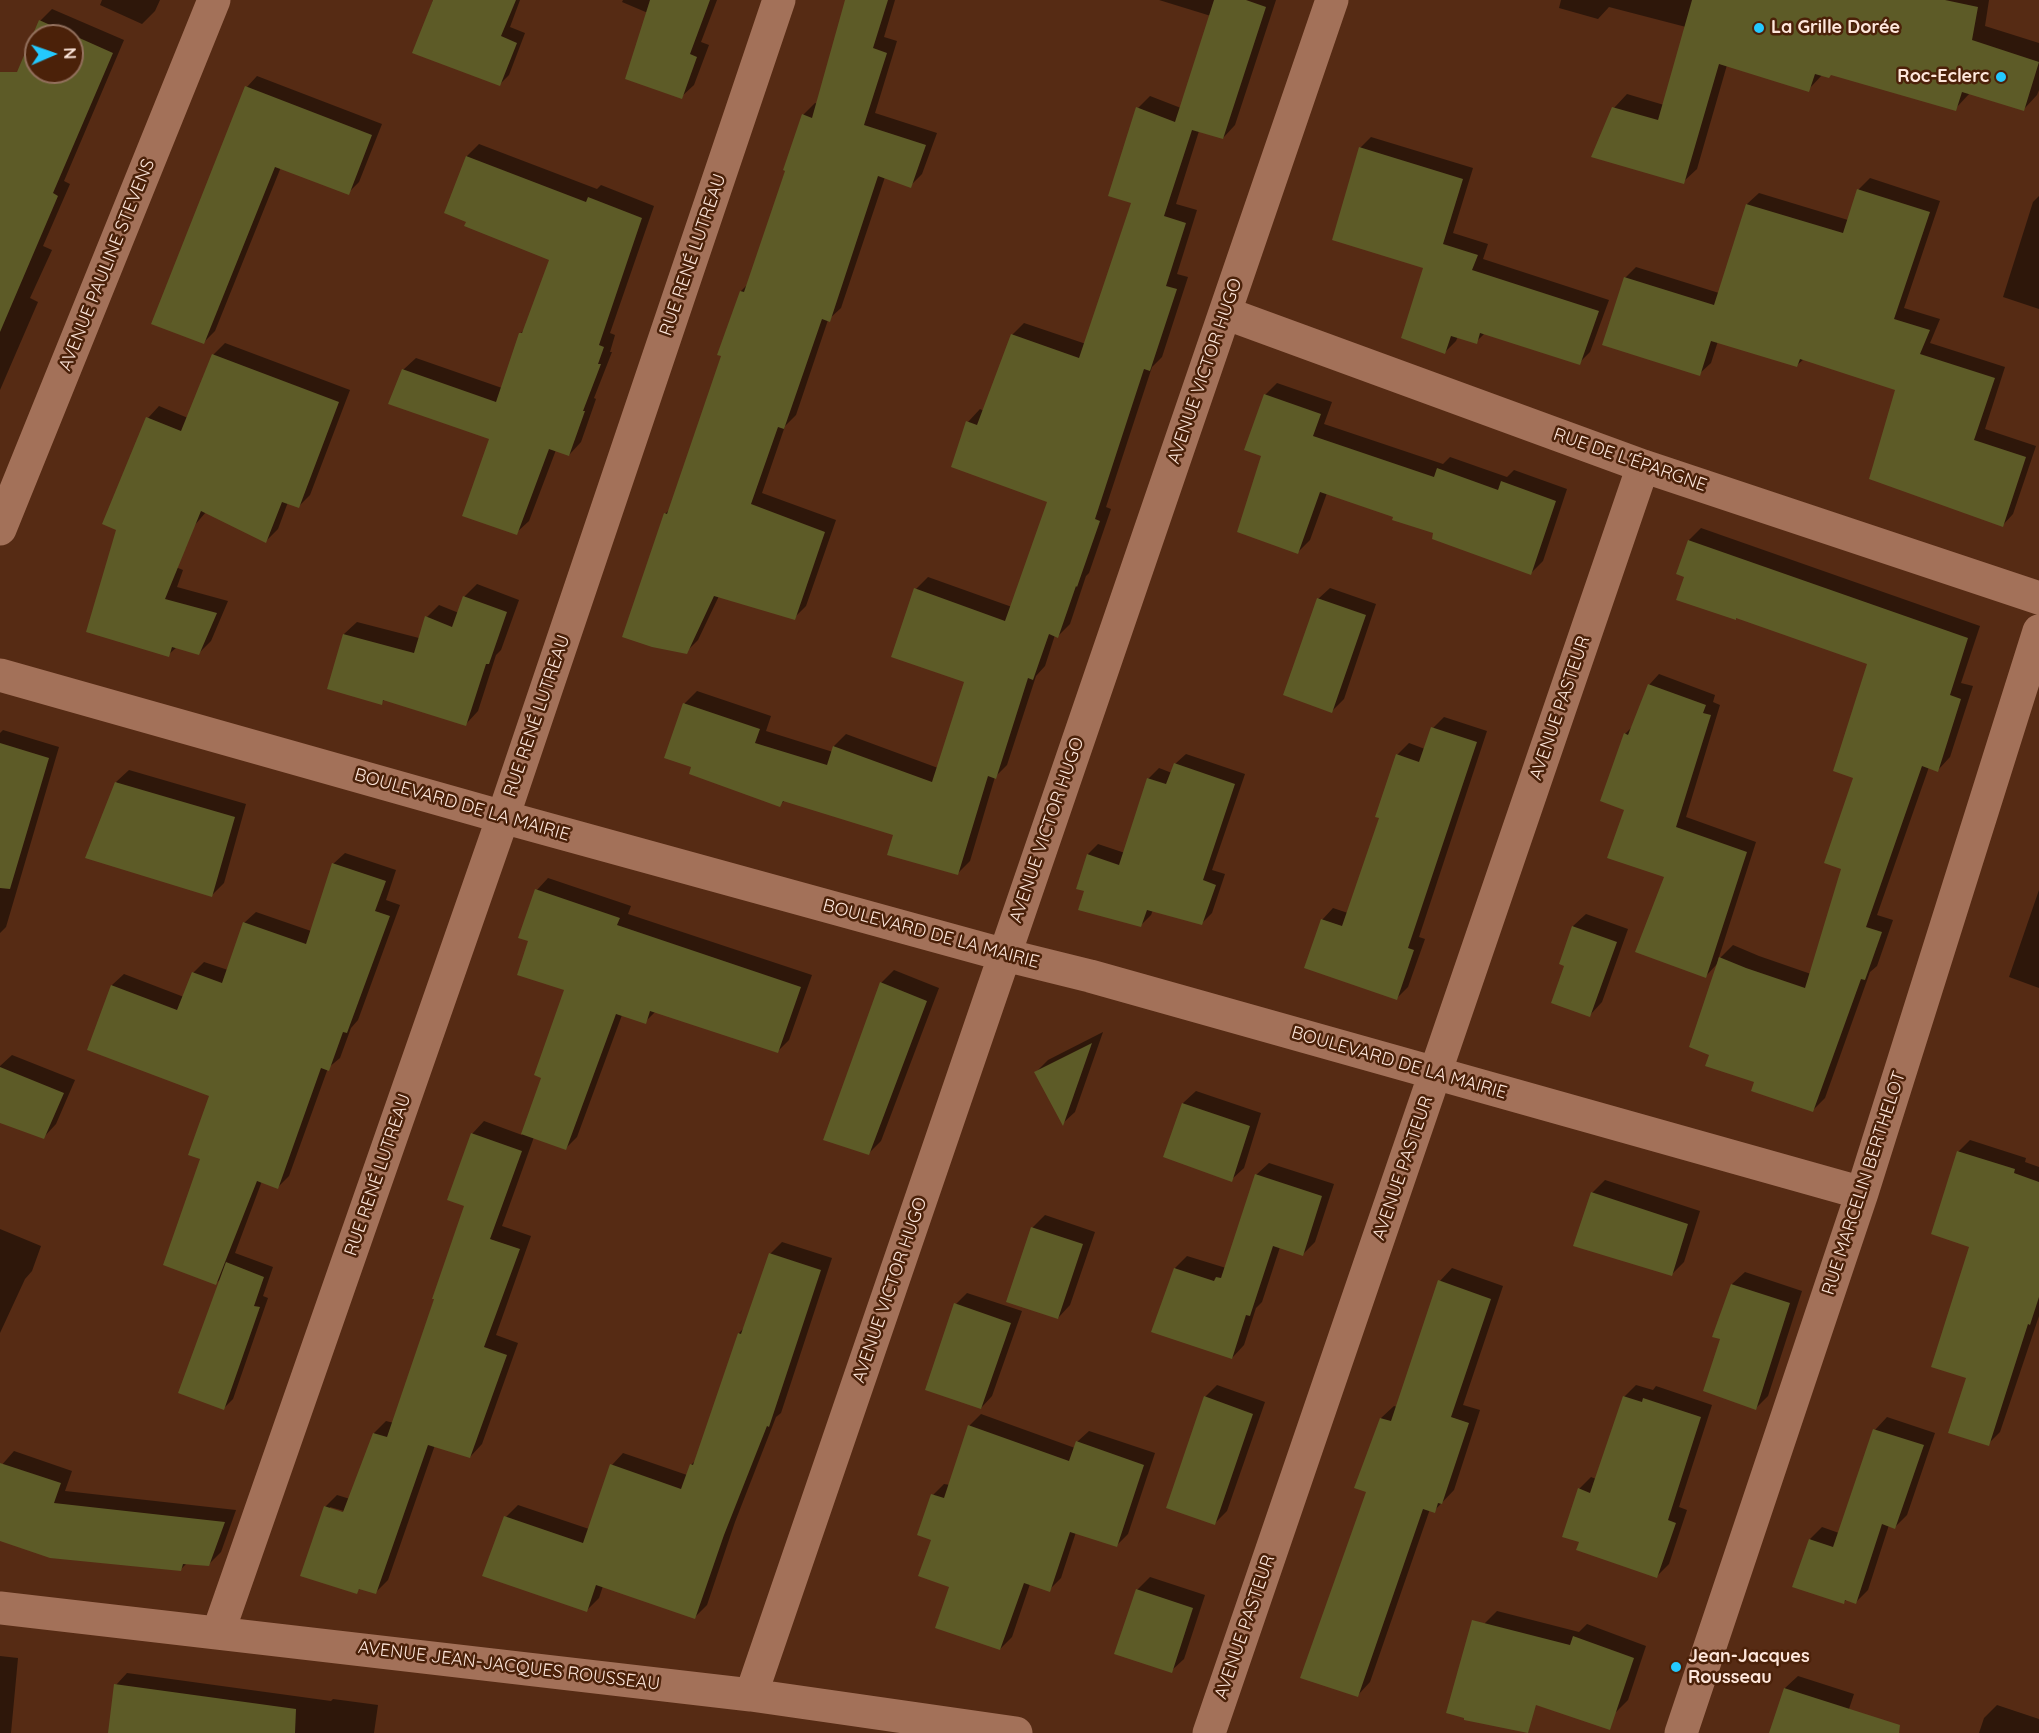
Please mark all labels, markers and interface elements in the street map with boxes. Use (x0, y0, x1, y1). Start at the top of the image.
place label: La Grille Dorée (1771, 17, 1900, 39)
marker: La Grille Dorée (1752, 21, 1766, 35)
north arrow (24, 24, 84, 84)
text: N (60, 47, 80, 60)
place label: Roc-Eclerc (1897, 66, 1989, 88)
marker: Roc-Eclerc (1994, 70, 2008, 84)
street label: AVENUE PAULINE STEVENS (55, 156, 159, 374)
street label: RUE RENÉ LUTREAU (655, 171, 731, 339)
street label: AVENUE VICTOR HUGO (1163, 275, 1247, 467)
street label: RUE DE L'ÉPARGNE (1551, 424, 1709, 496)
street label: RUE RENÉ LUTREAU (499, 632, 575, 800)
street label: AVENUE PASTEUR (1525, 633, 1595, 783)
street label: AVENUE VICTOR HUGO (1005, 734, 1089, 926)
street label: BOULEVARD DE LA MAIRIE (352, 764, 572, 846)
street label: BOULEVARD DE LA MAIRIE (820, 895, 1042, 973)
street label: BOULEVARD DE LA MAIRIE (1289, 1022, 1509, 1104)
street label: RUE MARCELIN BERTHELOT (1818, 1068, 1910, 1298)
street label: RUE RENÉ LUTREAU (340, 1091, 416, 1259)
street label: AVENUE PASTEUR (1368, 1093, 1438, 1243)
street label: AVENUE VICTOR HUGO (848, 1194, 932, 1386)
street label: AVENUE PASTEUR (1210, 1552, 1280, 1702)
street label: AVENUE JEAN-JACQUES ROUSSEAU (357, 1637, 661, 1695)
place label: Jean-Jacques Rousseau (1688, 1646, 1810, 1688)
marker: Jean-Jacques Rousseau (1669, 1660, 1683, 1674)

